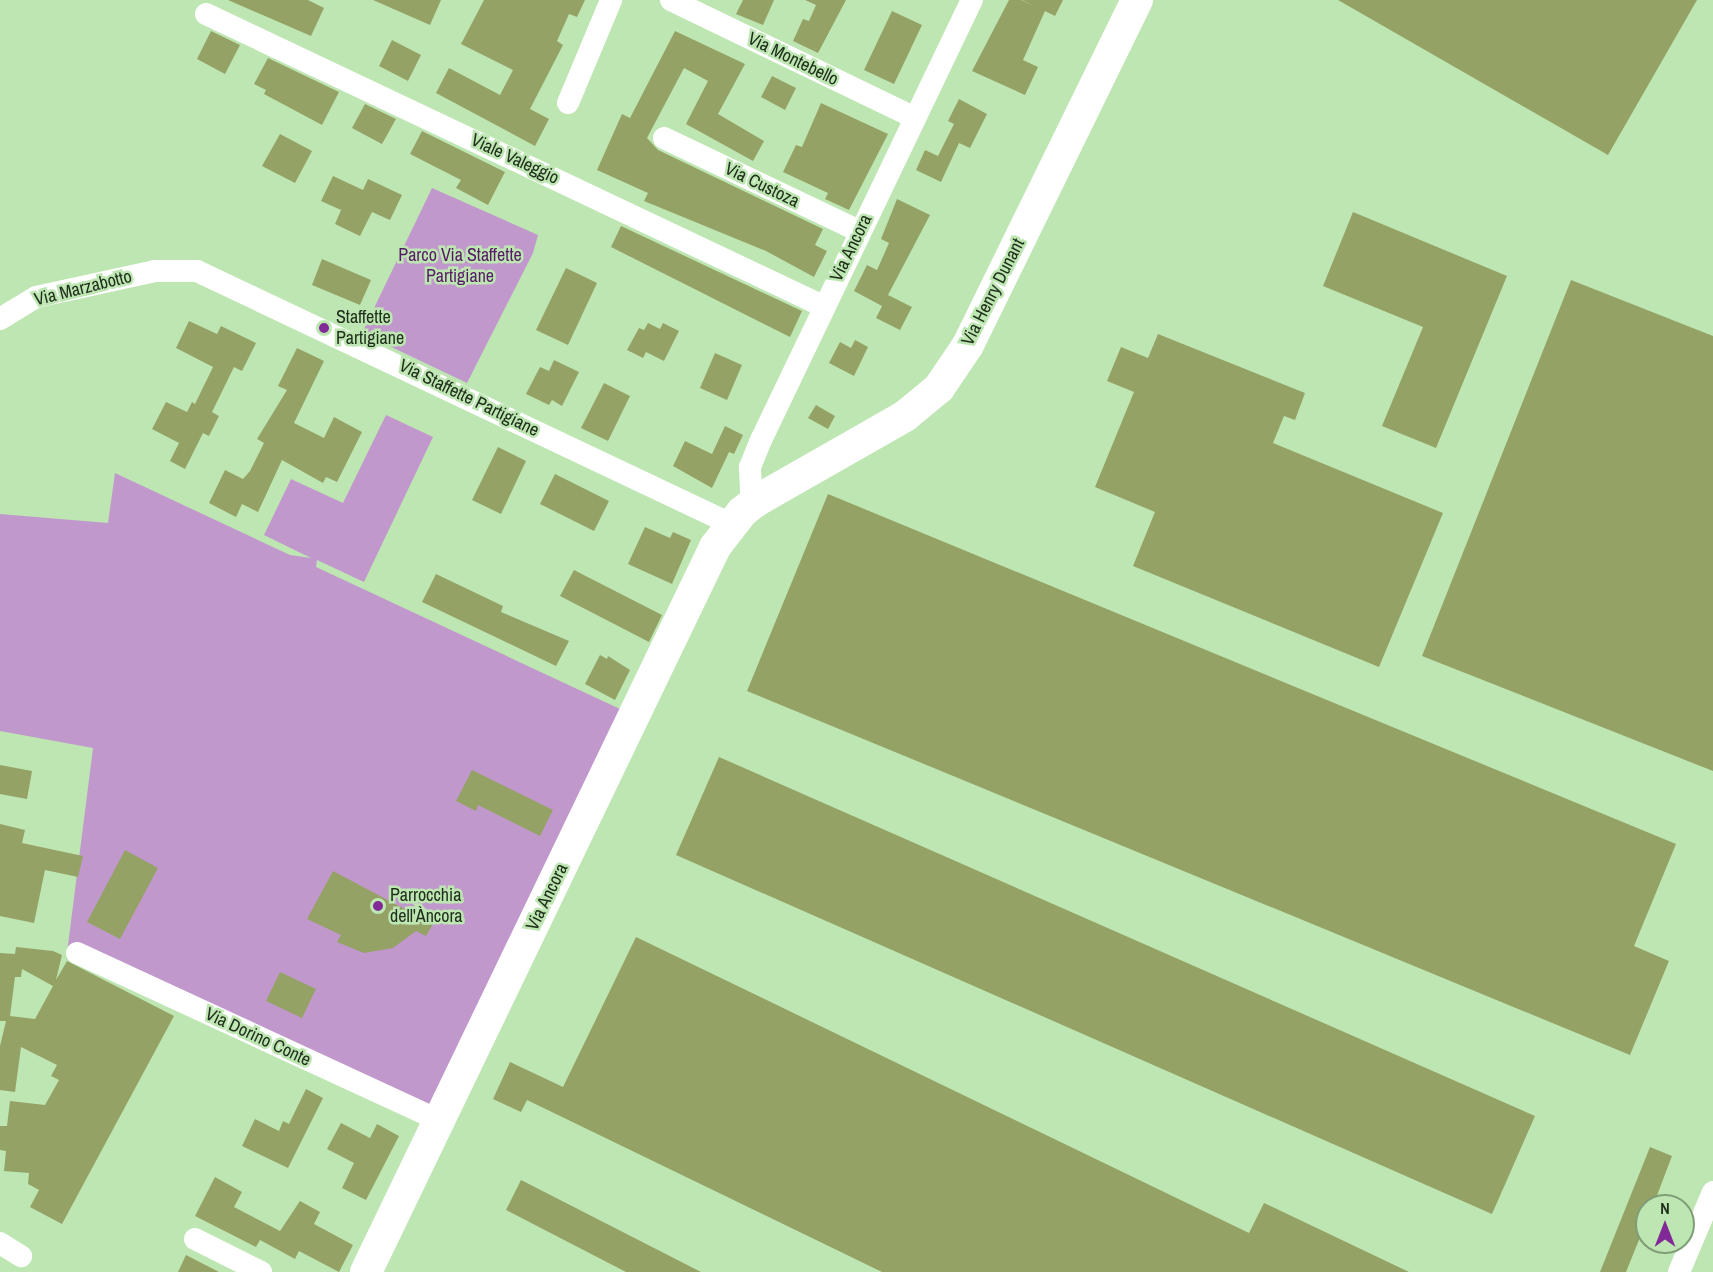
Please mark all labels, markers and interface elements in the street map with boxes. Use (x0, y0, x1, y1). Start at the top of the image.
street label: Via Montebello (744, 28, 842, 90)
street label: Viale Valeggio (468, 129, 562, 189)
street label: Via Custoza (721, 158, 803, 212)
street label: Via Ancora (825, 211, 877, 285)
street label: Via Henry Dunant (957, 235, 1029, 349)
park label: Parco Via Staffette Partigiane (398, 245, 522, 288)
street label: Via Marzabotto (32, 265, 134, 311)
place label: Staffette Partigiane (336, 307, 404, 350)
marker: Staffette Partigiane (317, 321, 331, 335)
street label: Via Staffette Partigiane (396, 355, 542, 441)
street label: Via Ancora (521, 860, 573, 934)
place label: Parrocchia dell'Àncora (390, 885, 463, 928)
marker: Parrocchia dell'Àncora (371, 899, 385, 913)
street label: Via Dorino Conte (202, 1003, 314, 1071)
north arrow (1635, 1194, 1695, 1254)
text: N (1660, 1197, 1670, 1219)

